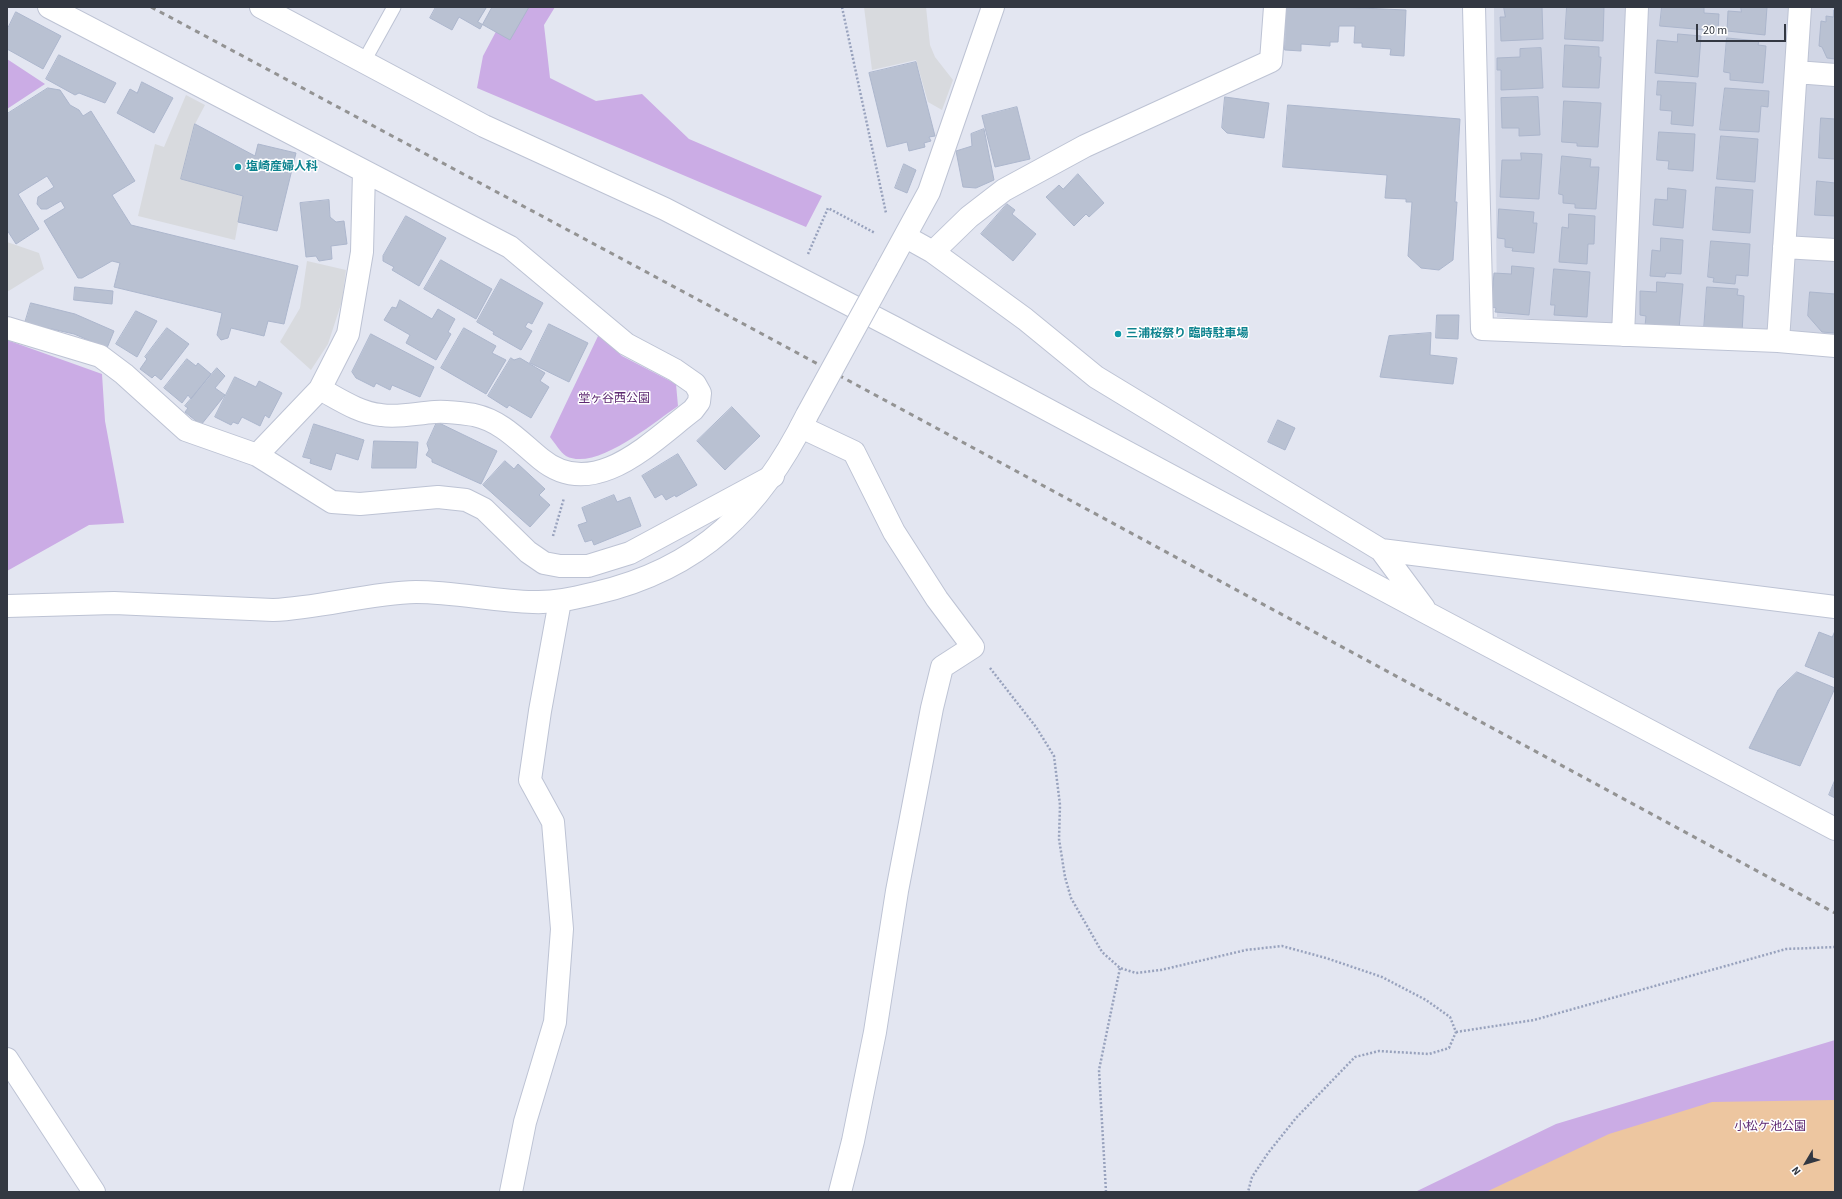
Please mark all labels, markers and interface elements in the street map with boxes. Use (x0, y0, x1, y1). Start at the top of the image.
scale bar (1698, 16, 1788, 42)
text: 20 m (1703, 22, 1727, 39)
place label: 塩崎産婦人科 (246, 160, 318, 174)
marker: 塩崎産婦人科 (233, 162, 243, 172)
place label: 三浦桜祭り 臨時駐車場 (1126, 327, 1248, 341)
marker: 三浦桜祭り 臨時駐車場 (1113, 329, 1123, 339)
park label: 堂ヶ谷西公園 (578, 392, 650, 406)
park label: 小松ケ池公園 (1734, 1120, 1806, 1134)
north arrow (1786, 1143, 1826, 1183)
text: N (1788, 1163, 1804, 1178)

